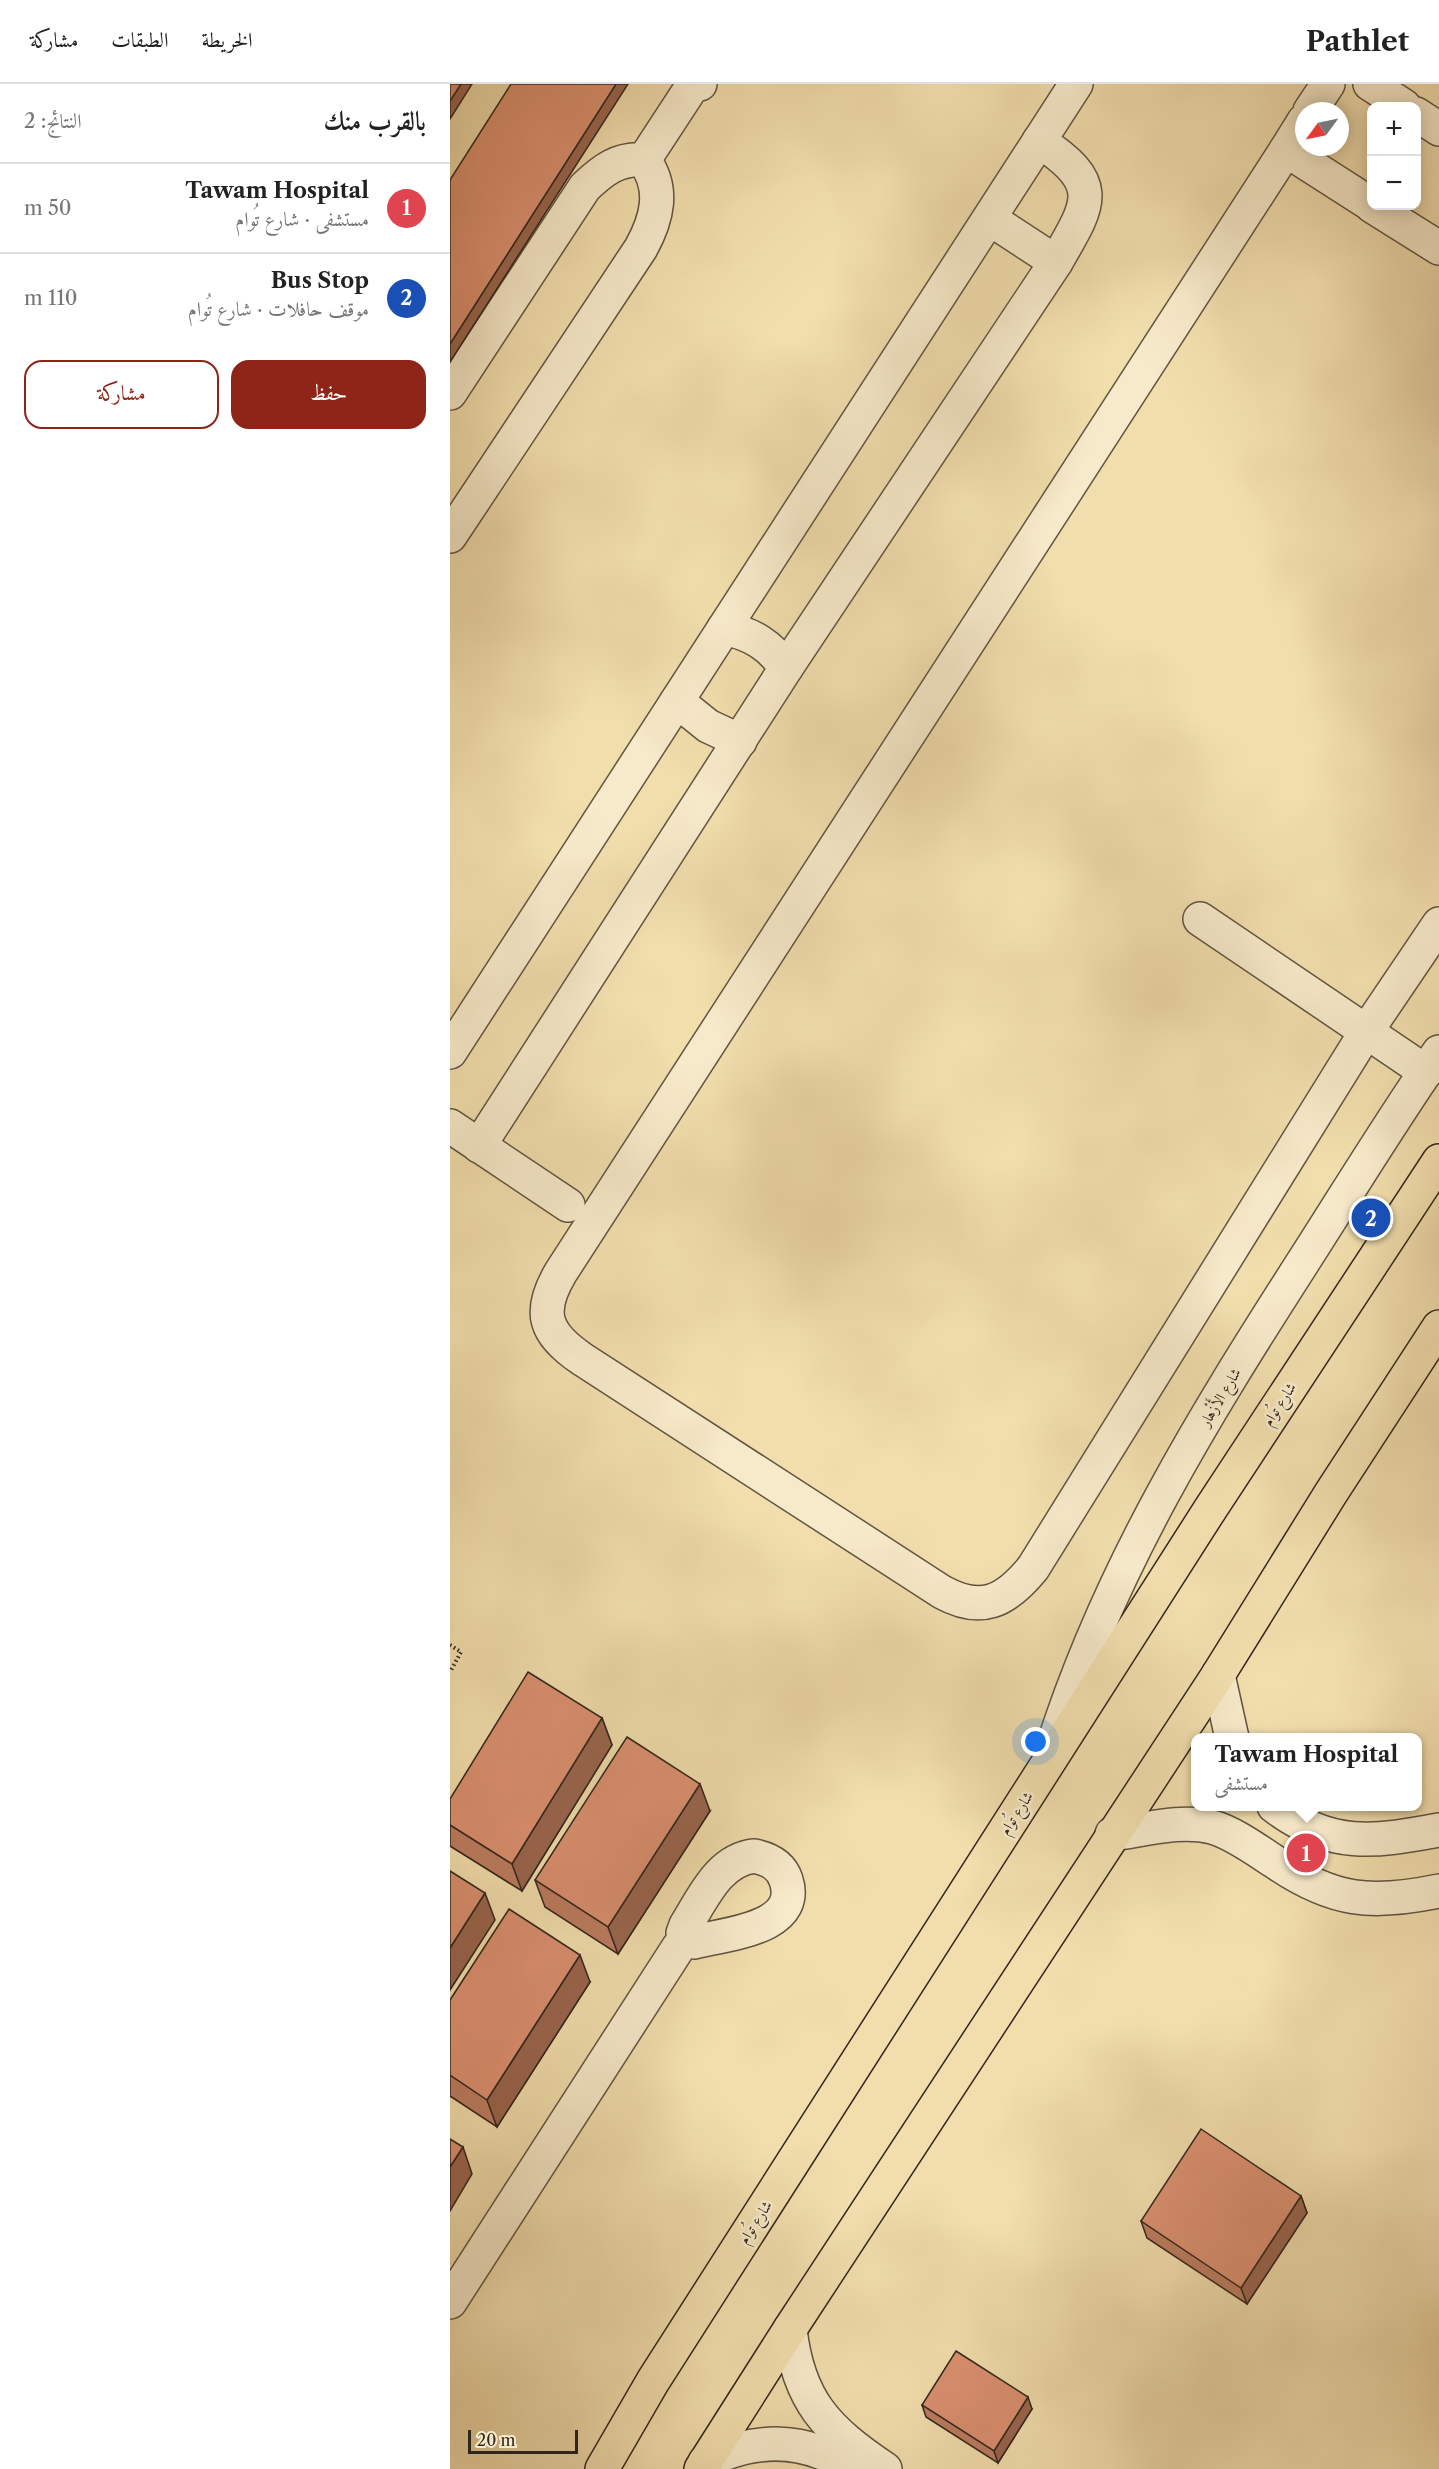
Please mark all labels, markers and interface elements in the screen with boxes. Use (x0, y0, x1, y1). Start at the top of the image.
text: Pathlet (1306, 24, 1409, 58)
text: مشاركة (30, 27, 78, 52)
text: الطبقات (111, 27, 168, 52)
text: الخريطة (201, 27, 253, 52)
north arrow (1295, 102, 1349, 156)
map controls (1367, 102, 1421, 210)
button: + (1367, 102, 1421, 156)
text: بالقرب منك (323, 105, 426, 137)
text: النتائج: 2 (24, 109, 82, 133)
button: − (1367, 156, 1421, 210)
text: Tawam Hospital (185, 177, 369, 204)
text: 50 m (24, 196, 72, 220)
text: 1 (402, 196, 411, 220)
text: مستشفى · شارع تُوام (235, 207, 369, 231)
text: Bus Stop (271, 267, 369, 294)
text: 110 m (24, 286, 77, 310)
text: 2 (401, 286, 412, 310)
text: موقف حافلات · شارع تُوام (188, 297, 369, 321)
button: مشاركة (24, 360, 219, 429)
button: حفظ (231, 360, 426, 429)
pin: 2 (1352, 1196, 1390, 1240)
street label: شارع الأَزْهار (1192, 1363, 1248, 1434)
street label: شارع تُوام (1255, 1377, 1303, 1432)
your location (1021, 1727, 1050, 1756)
popup (1191, 1733, 1422, 1811)
text: Tawam Hospital (1215, 1741, 1398, 1768)
text: مستشفى (1215, 1771, 1268, 1795)
street label: شارع تُوام (992, 1786, 1040, 1841)
pin: 1 (1286, 1830, 1326, 1876)
street label: شارع تُوام (731, 2195, 779, 2250)
scale bar (468, 2427, 578, 2454)
text: 20 m (477, 2430, 516, 2450)

